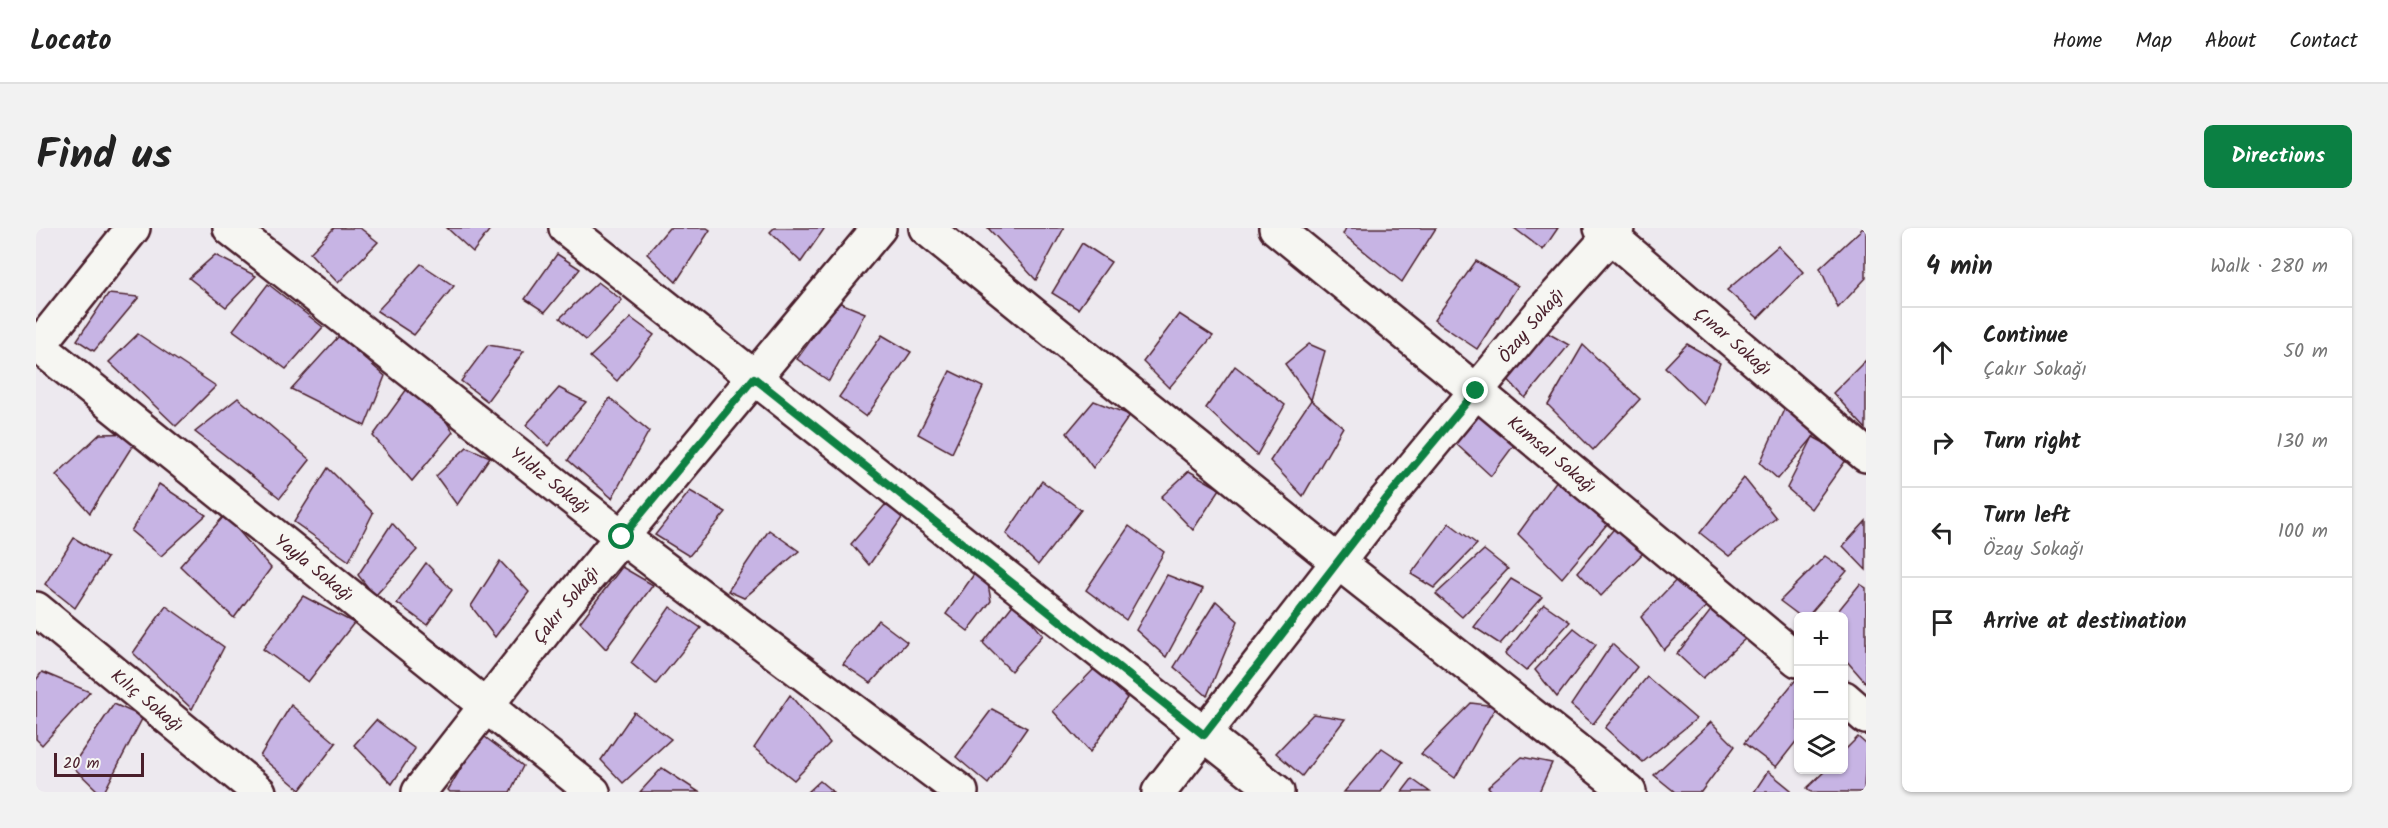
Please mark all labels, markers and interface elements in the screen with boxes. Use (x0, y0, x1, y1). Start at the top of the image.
text: Locato (30, 19, 111, 64)
text: Home (2053, 25, 2102, 58)
text: Map (2135, 25, 2172, 58)
text: About (2205, 25, 2256, 58)
text: Contact (2289, 25, 2358, 58)
text: Find us (36, 123, 172, 190)
button: Directions (2204, 125, 2352, 188)
text: 4 min (1926, 246, 1993, 288)
text: Walk · 280 m (2210, 251, 2328, 283)
street label: Özay Sokağı (1492, 282, 1573, 370)
street label: Çınar Sokağı (1687, 301, 1778, 384)
text: Continue (1983, 319, 2068, 354)
icon: ahead (1926, 336, 1959, 369)
text: 50 m (2283, 336, 2328, 368)
text: Çakır Sokağı (1983, 354, 2087, 386)
route end (1462, 377, 1488, 403)
street label: Kumsal Sokağı (1500, 409, 1602, 502)
text: Turn right (1983, 425, 2081, 460)
icon: right (1926, 426, 1959, 459)
text: 130 m (2276, 426, 2328, 458)
street label: Yıldız Sokağı (503, 441, 596, 523)
text: Turn left (1983, 499, 2070, 534)
icon: left (1926, 516, 1959, 549)
text: 100 m (2278, 516, 2328, 548)
route start (608, 523, 634, 549)
street label: Yayla Sokağı (267, 528, 359, 610)
text: Özay Sokağı (1983, 534, 2084, 566)
street label: Çakır Sokağı (526, 560, 608, 651)
text: Arrive at destination (1983, 605, 2186, 640)
icon: arrive (1926, 606, 1959, 639)
map controls (1794, 612, 1848, 774)
button: + (1794, 612, 1848, 666)
street label: Kılıç Sokağı (103, 663, 189, 740)
button: − (1794, 666, 1848, 720)
button: layers (1794, 720, 1848, 774)
scale bar (54, 750, 144, 778)
text: 20 m (63, 751, 99, 776)

